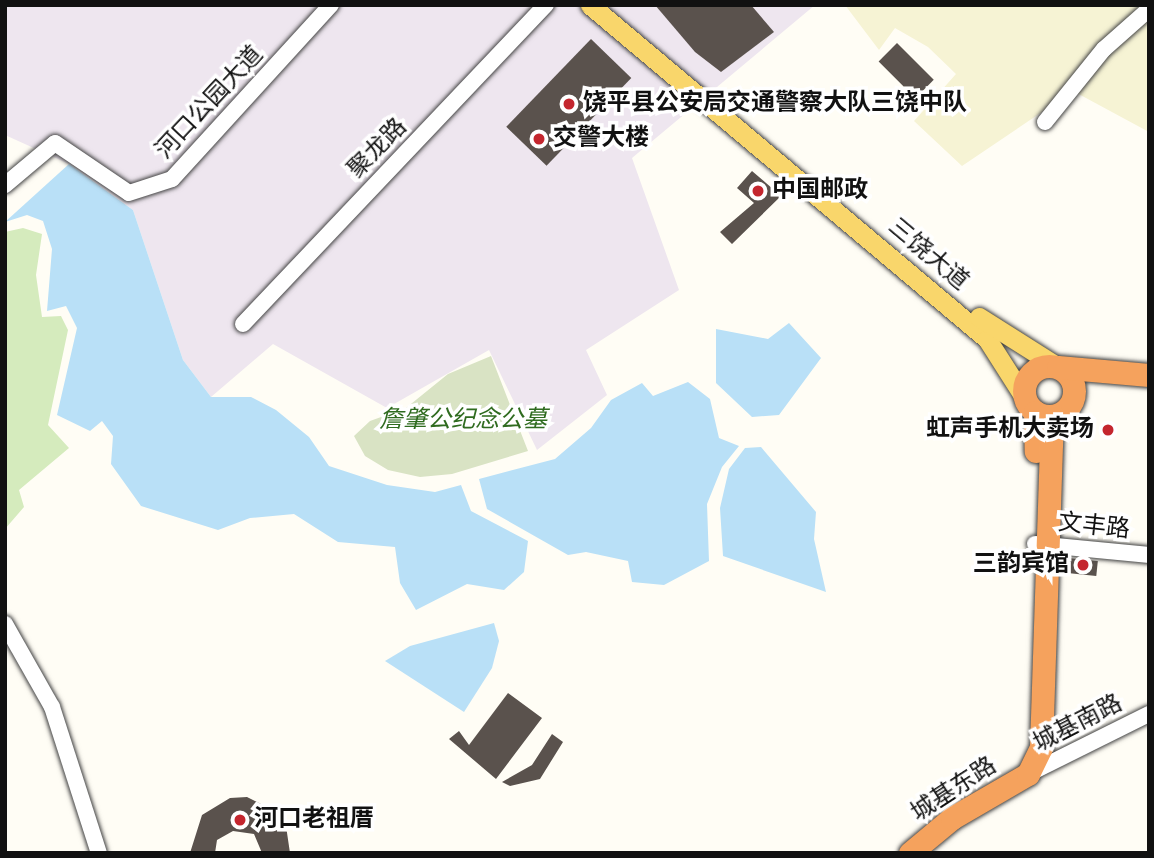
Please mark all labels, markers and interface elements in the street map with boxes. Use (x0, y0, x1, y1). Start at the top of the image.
street label: 河口公园大道 (150, 41, 270, 165)
place label: 饶平县公安局交通警察大队三饶中队 (583, 90, 967, 118)
marker: 饶平县公安局交通警察大队三饶中队 (561, 96, 577, 112)
street label: 聚龙路 (343, 113, 413, 185)
place label: 交警大楼 (553, 125, 649, 153)
marker: 交警大楼 (531, 131, 547, 147)
place label: 中国邮政 (772, 177, 868, 205)
marker: 中国邮政 (750, 183, 766, 199)
street label: 三饶大道 (882, 213, 974, 297)
park label: 詹肇公纪念公墓 (379, 407, 547, 435)
place label: 虹声手机大卖场 (926, 416, 1094, 444)
marker: 虹声手机大卖场 (1100, 422, 1116, 438)
street label: 文丰路 (1057, 509, 1131, 545)
place label: 三韵宾馆 (973, 551, 1069, 579)
marker: 三韵宾馆 (1075, 557, 1091, 573)
street label: 城基南路 (1029, 689, 1127, 759)
street label: 城基东路 (906, 752, 1002, 828)
place label: 河口老祖厝 (254, 806, 374, 834)
marker: 河口老祖厝 (232, 812, 248, 828)

